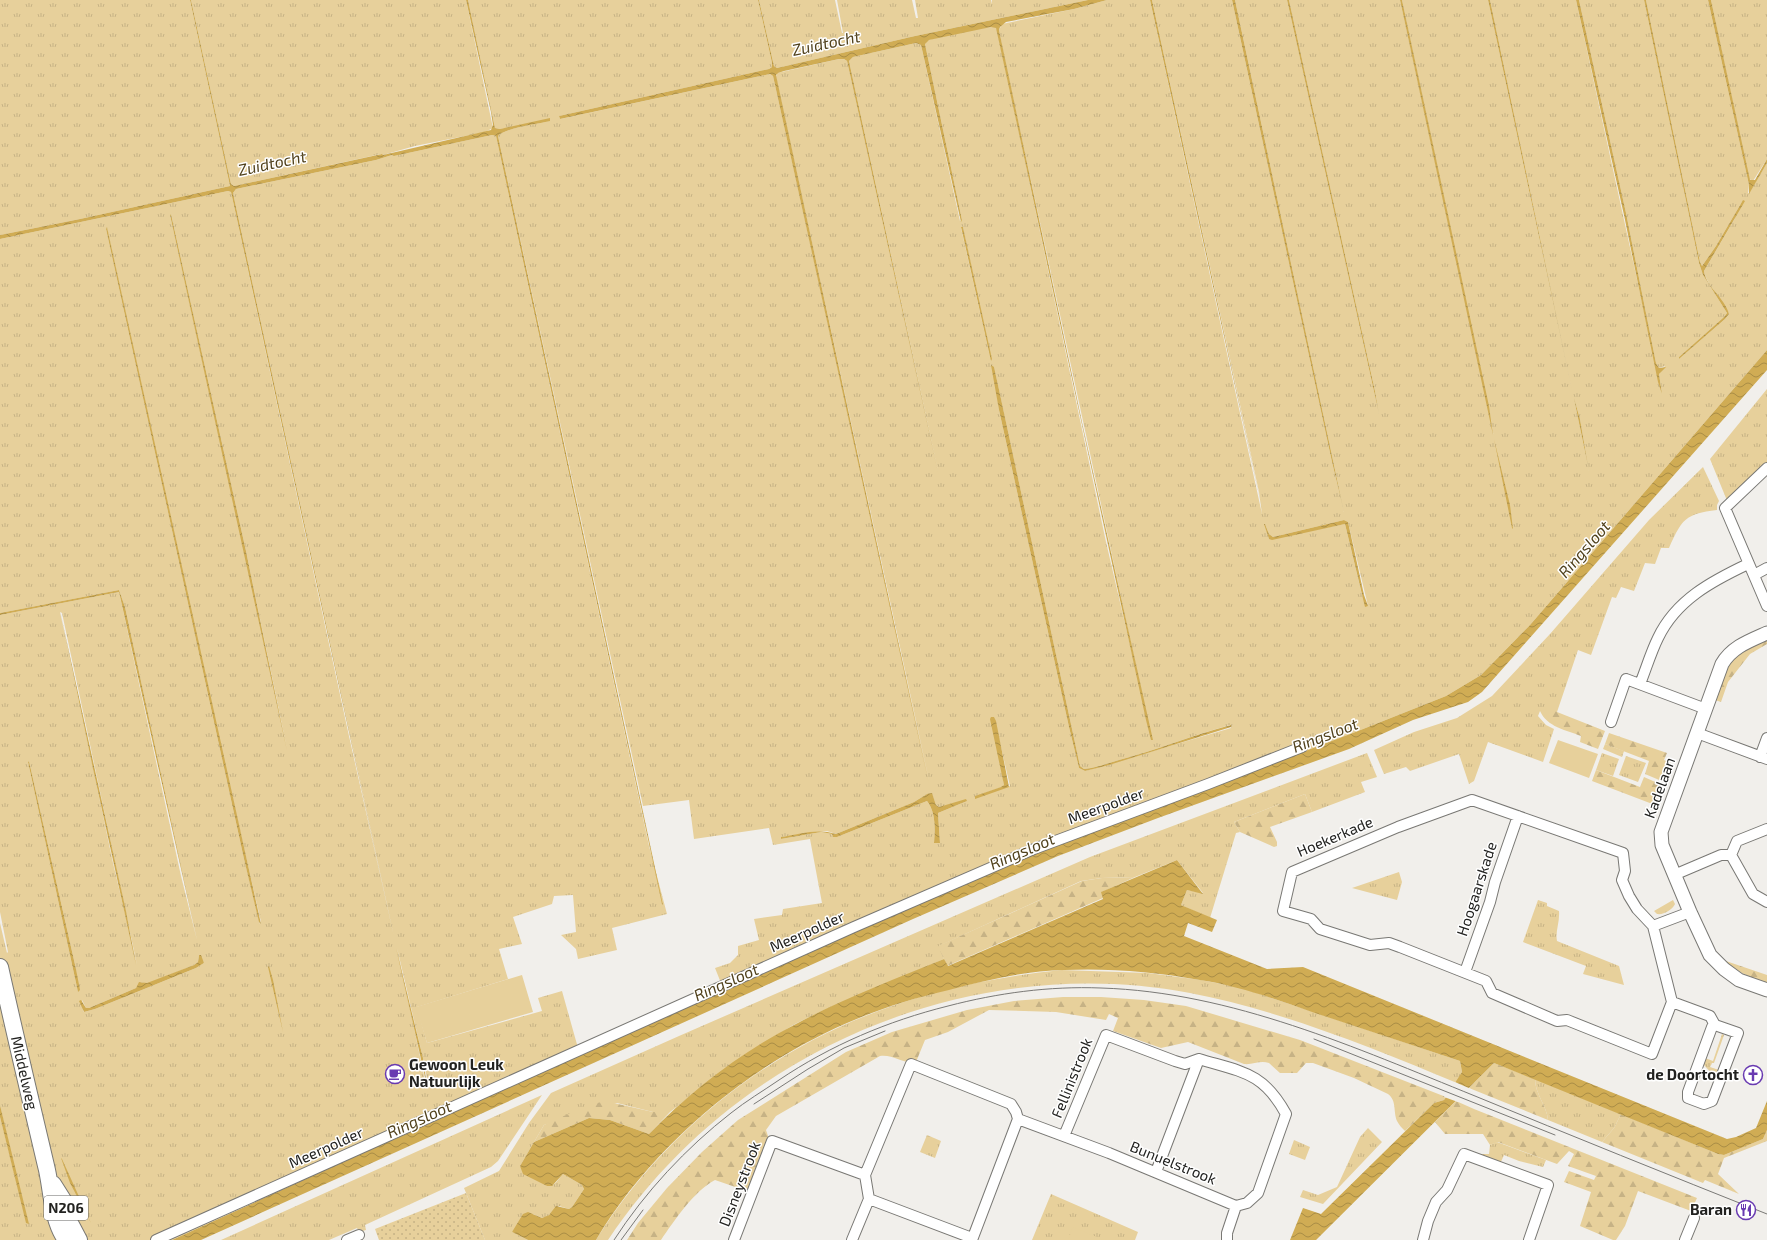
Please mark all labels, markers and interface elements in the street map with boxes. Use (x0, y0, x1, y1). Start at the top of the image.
water label: Zuidtocht (790, 26, 863, 59)
water label: Zuidtocht (236, 146, 309, 179)
water label: Ringsloot (1554, 516, 1614, 581)
water label: Ringsloot (1289, 713, 1361, 756)
street label: Kadelaan (1640, 755, 1678, 821)
street label: Meerpolder (1065, 783, 1146, 827)
street label: Hoekerkade (1294, 812, 1375, 860)
water label: Ringsloot (986, 828, 1058, 873)
street label: Hoogaarskade (1452, 839, 1500, 938)
street label: Meerpolder (767, 907, 847, 956)
water label: Ringsloot (690, 958, 762, 1004)
street label: Middelweg (8, 1034, 42, 1112)
street label: Fellinistrook (1047, 1035, 1095, 1120)
place label: Gewoon Leuk Natuurlijk (409, 1055, 504, 1090)
cafe icon: Gewoon Leuk Natuurlijk (384, 1063, 406, 1085)
church icon: de Doortocht (1742, 1064, 1764, 1086)
place label: de Doortocht (1646, 1065, 1739, 1083)
water label: Ringsloot (383, 1095, 455, 1141)
street label: Meerpolder (286, 1123, 366, 1172)
street label: Bunuelstrook (1128, 1137, 1219, 1188)
street label: Disneystrook (715, 1138, 764, 1229)
road number: N206 (44, 1196, 88, 1220)
restaurant icon: Baran (1735, 1199, 1757, 1221)
place label: Baran (1690, 1200, 1732, 1218)

